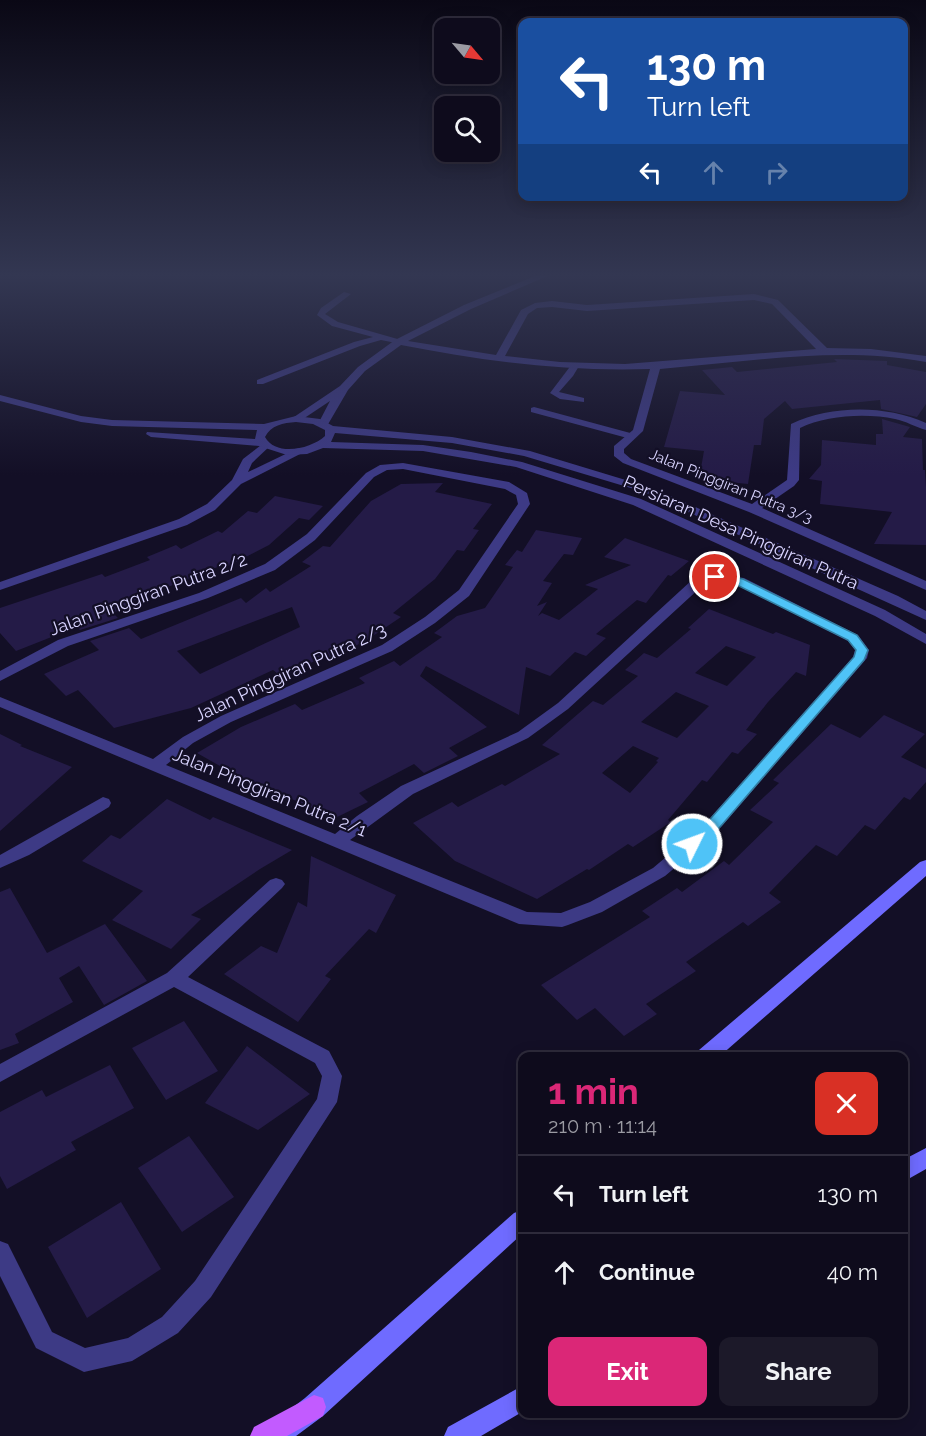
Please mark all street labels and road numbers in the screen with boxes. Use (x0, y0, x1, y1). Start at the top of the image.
street label: Jalan Pinggiran Putra 3/3 (647, 445, 815, 527)
street label: Persiaran Desa Pinggiran Putra (620, 471, 862, 593)
street label: Jalan Pinggiran Putra 2/2 (46, 548, 250, 640)
street label: Jalan Pinggiran Putra 2/3 (191, 618, 389, 726)
street label: Jalan Pinggiran Putra 2/1 (170, 743, 370, 841)

